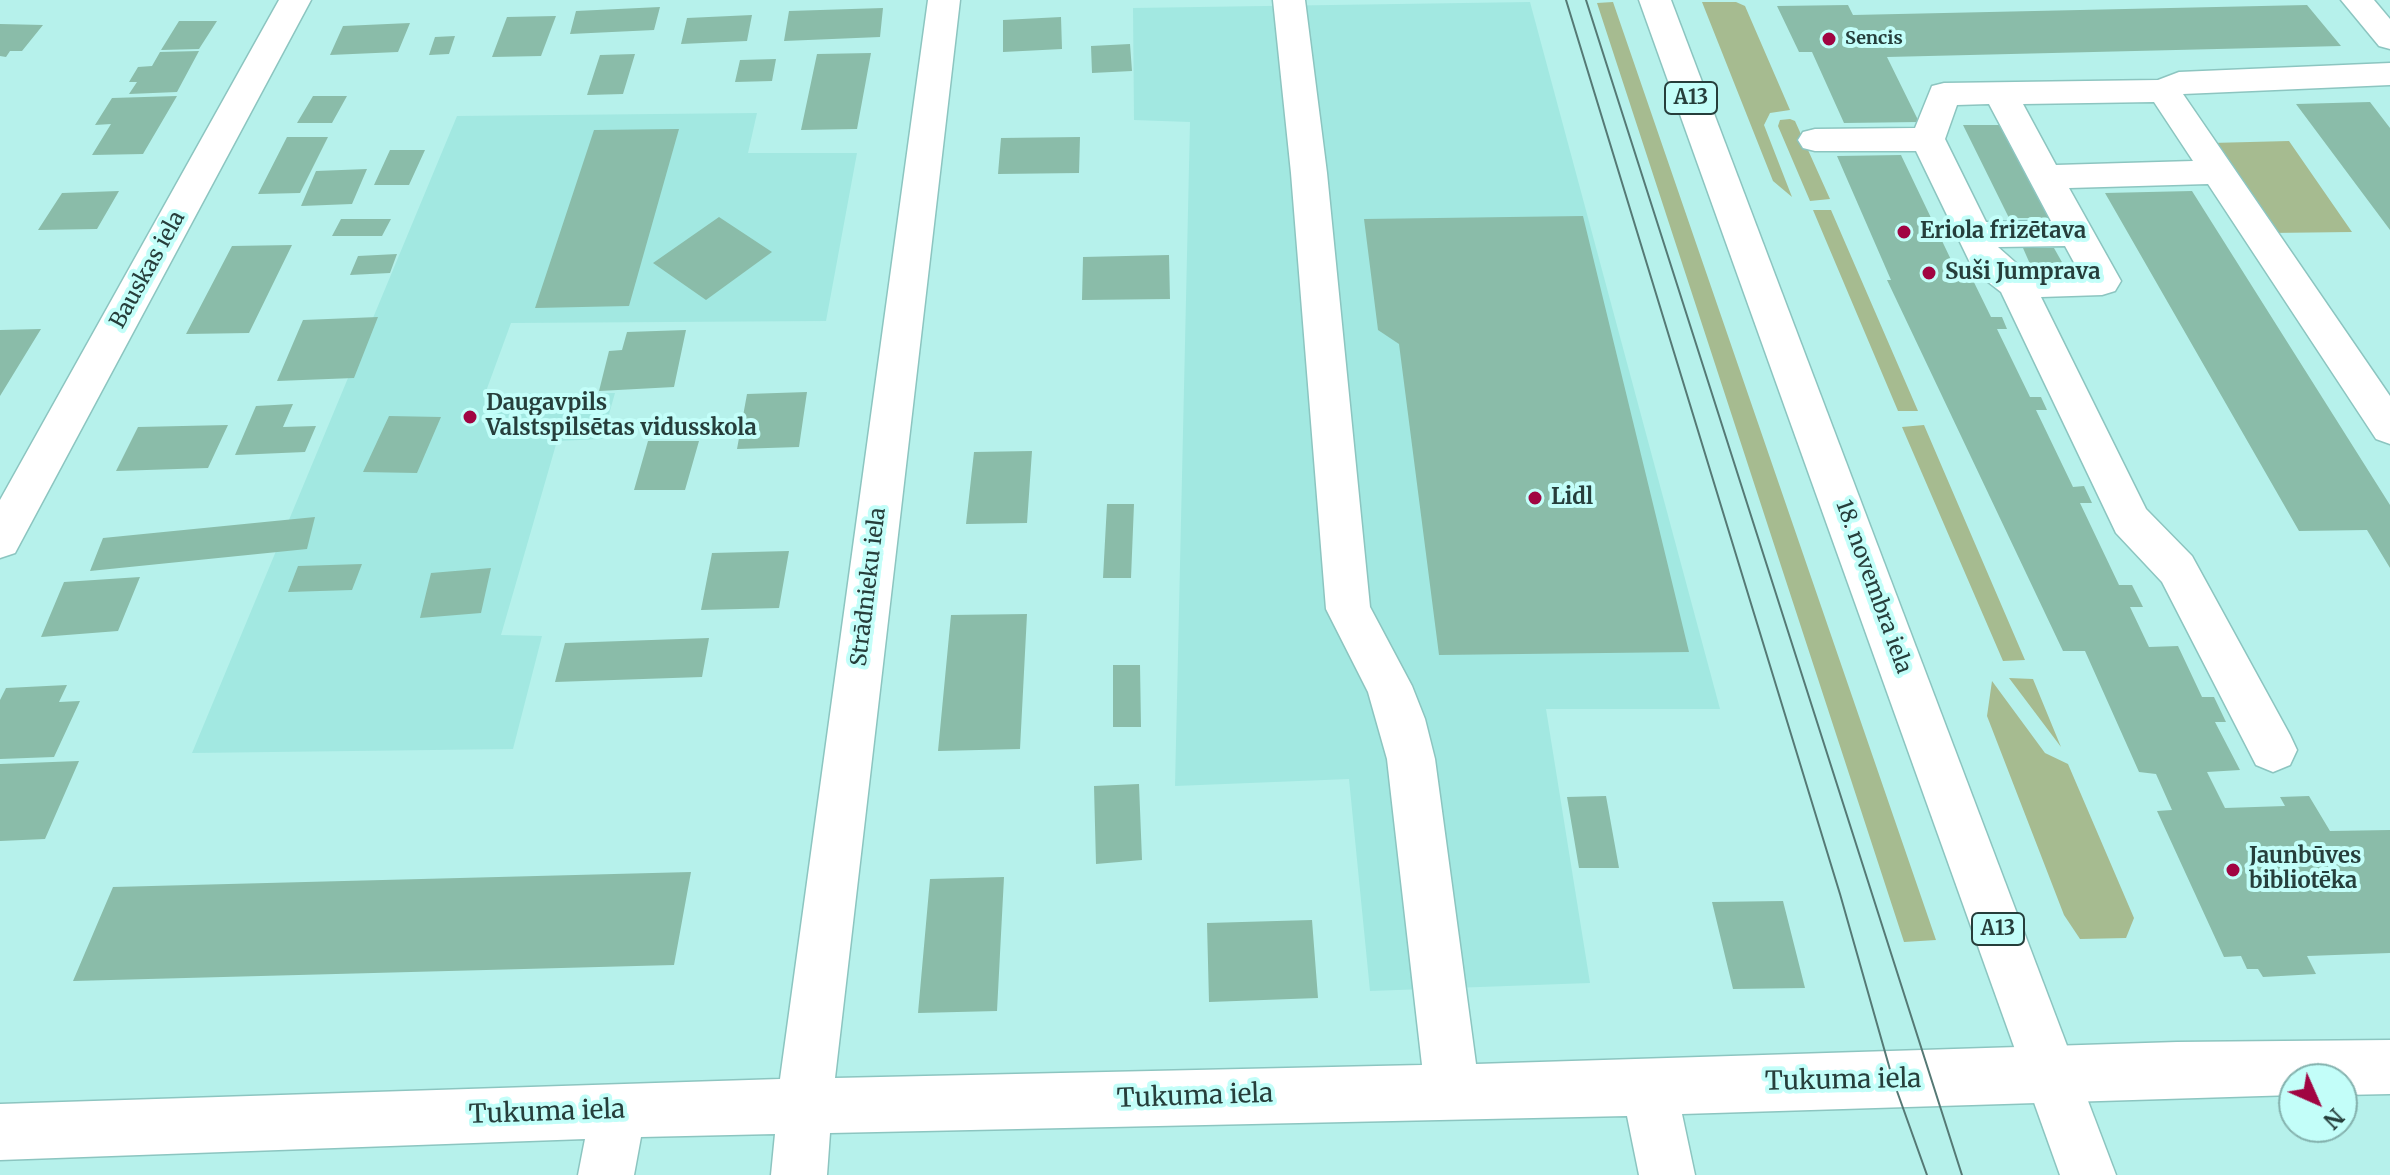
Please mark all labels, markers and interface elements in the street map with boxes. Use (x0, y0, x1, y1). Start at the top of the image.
place label: Sencis (1845, 28, 1903, 50)
marker: Sencis (1820, 30, 1838, 48)
road number: A13 (1665, 82, 1717, 114)
street label: Bauskas iela (105, 207, 191, 333)
place label: Eriola frizētava (1920, 219, 2086, 245)
marker: Eriola frizētava (1895, 223, 1913, 241)
place label: Suši Jumprava (1945, 260, 2100, 286)
marker: Suši Jumprava (1920, 264, 1938, 282)
place label: Daugavpils Valstspilsētas vidusskola (486, 391, 757, 442)
marker: Daugavpils Valstspilsētas vidusskola (461, 408, 479, 426)
place label: Lidl (1551, 485, 1593, 511)
marker: Lidl (1526, 489, 1544, 507)
street label: 18. novembra iela (1829, 497, 1917, 677)
street label: Strādnieku iela (846, 506, 892, 668)
place label: Jaunbūves bibliotēka (2249, 844, 2361, 896)
marker: Jaunbūves bibliotēka (2224, 861, 2242, 879)
road number: A13 (1972, 913, 2024, 945)
north arrow (2278, 1063, 2358, 1143)
street label: Tukuma iela (1764, 1064, 1922, 1098)
street label: Tukuma iela (1116, 1079, 1274, 1115)
street label: Tukuma iela (468, 1095, 626, 1131)
text: N (2318, 1103, 2350, 1135)

